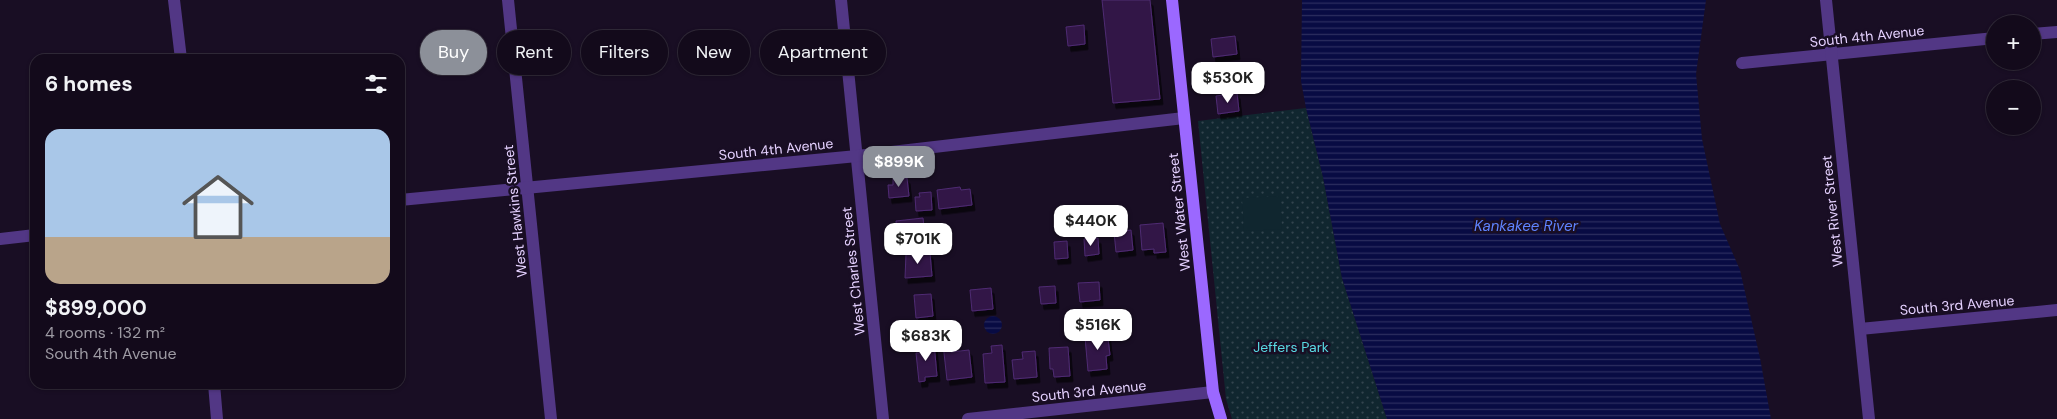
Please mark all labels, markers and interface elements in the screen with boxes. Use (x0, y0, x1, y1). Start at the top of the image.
map controls (1986, 15, 2041, 135)
button: + (1986, 15, 2041, 70)
street label: South 4th Avenue (1809, 21, 1925, 51)
chip: Buy (420, 30, 487, 75)
chip: Rent (497, 30, 571, 75)
chip: Filters (581, 30, 668, 75)
chip: New (678, 30, 750, 75)
chip: Apartment (760, 30, 886, 75)
pin: $530K (1193, 62, 1263, 104)
text: $530K (1203, 67, 1253, 88)
text: 6 homes (45, 70, 133, 98)
icon: filters (362, 70, 390, 98)
button: − (1986, 80, 2041, 135)
street label: South 4th Avenue (718, 134, 834, 164)
street label: West Hawkins Street (499, 144, 531, 278)
pin: $899K (864, 146, 934, 188)
text: $899K (874, 151, 924, 172)
street label: West Water Street (1164, 152, 1194, 272)
street label: West River Street (1817, 154, 1847, 268)
icon: home (173, 162, 263, 252)
pin: $440K (1056, 204, 1126, 247)
street label: West Charles Street (837, 206, 869, 336)
text: $440K (1065, 210, 1117, 231)
water label: Kankakee River (1474, 216, 1579, 236)
pin: $701K (883, 222, 953, 265)
text: $701K (895, 228, 941, 249)
street label: South 3rd Avenue (1899, 291, 2015, 319)
text: $899,000 (45, 294, 147, 322)
pin: $516K (1063, 308, 1133, 351)
text: $516K (1075, 314, 1121, 335)
pin: $683K (891, 320, 961, 362)
text: 4 rooms · 132 m² (45, 322, 165, 343)
text: $683K (901, 325, 951, 346)
park label: Jeffers Park (1253, 338, 1329, 356)
text: South 4th Avenue (45, 343, 176, 364)
street label: South 3rd Avenue (1031, 376, 1147, 406)

